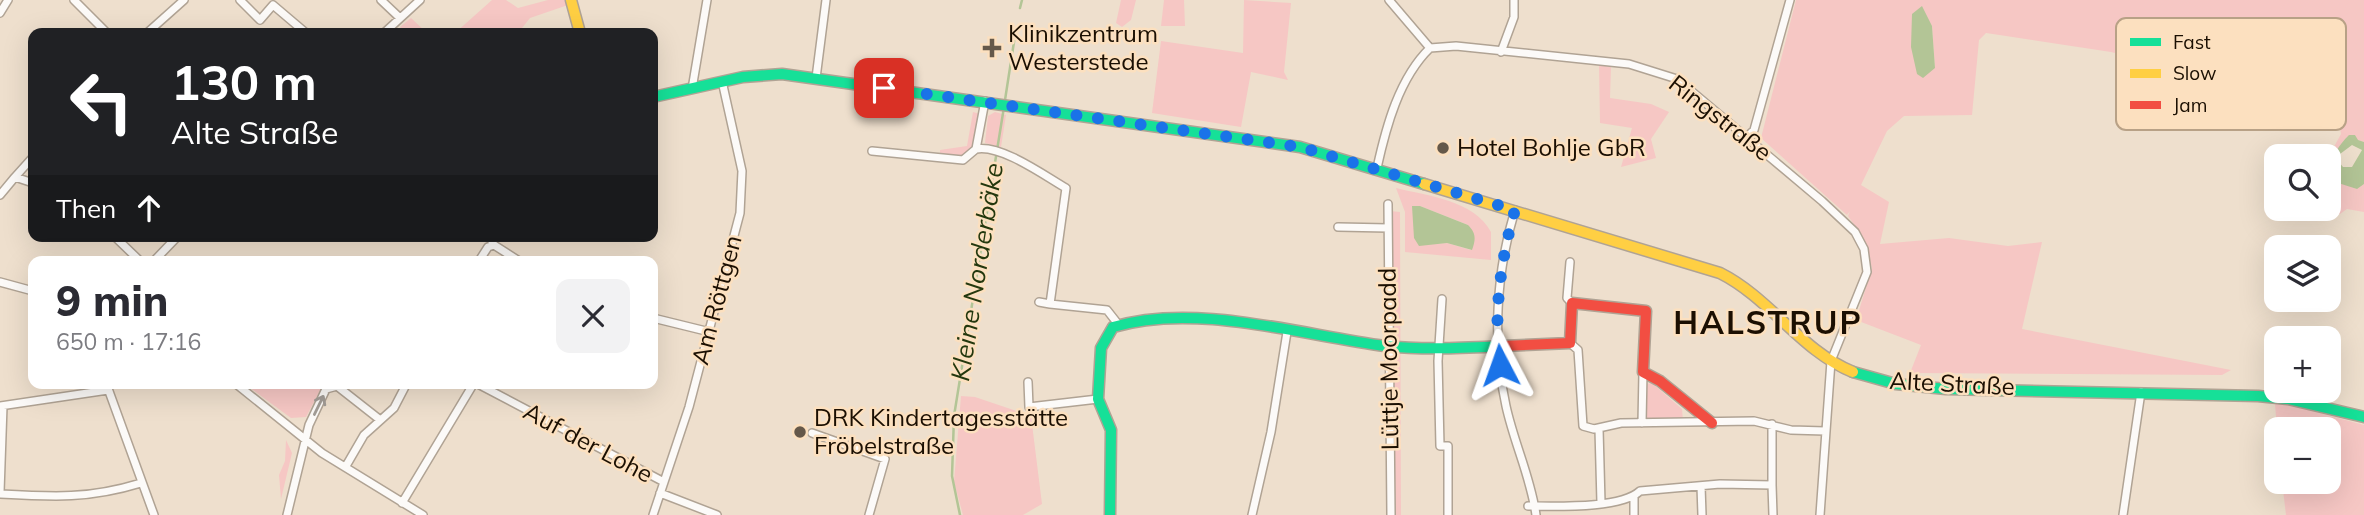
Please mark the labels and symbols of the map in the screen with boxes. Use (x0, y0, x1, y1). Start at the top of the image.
place label: Klinikzentrum Westerstede (1008, 18, 1158, 76)
legend (2116, 18, 2346, 130)
text: Fast (2173, 30, 2211, 54)
marker: Klinikzentrum Westerstede (982, 38, 1002, 58)
pin (854, 58, 914, 118)
text: Slow (2173, 61, 2217, 85)
street label: Ringstraße (1663, 68, 1778, 167)
text: Jam (2173, 93, 2207, 117)
place label: Hotel Bohlje GbR (1457, 132, 1646, 162)
marker: Hotel Bohlje GbR (1435, 140, 1451, 156)
water label: Kleine Norderbäke (943, 161, 1010, 383)
street label: Am Röttgen (684, 232, 748, 368)
street label: Lüttje Moorpadd (1371, 268, 1405, 451)
district label: HALSTRUP (1673, 302, 1863, 342)
position arrow (1463, 328, 1537, 402)
street label: Alte Straße (1889, 365, 2016, 401)
one-way arrow (312, 395, 326, 416)
street label: Auf der Lohe (519, 396, 658, 489)
place label: DRK Kindertagesstätte Fröbelstraße (814, 402, 1068, 460)
marker: DRK Kindertagesstätte Fröbelstraße (792, 424, 808, 440)

